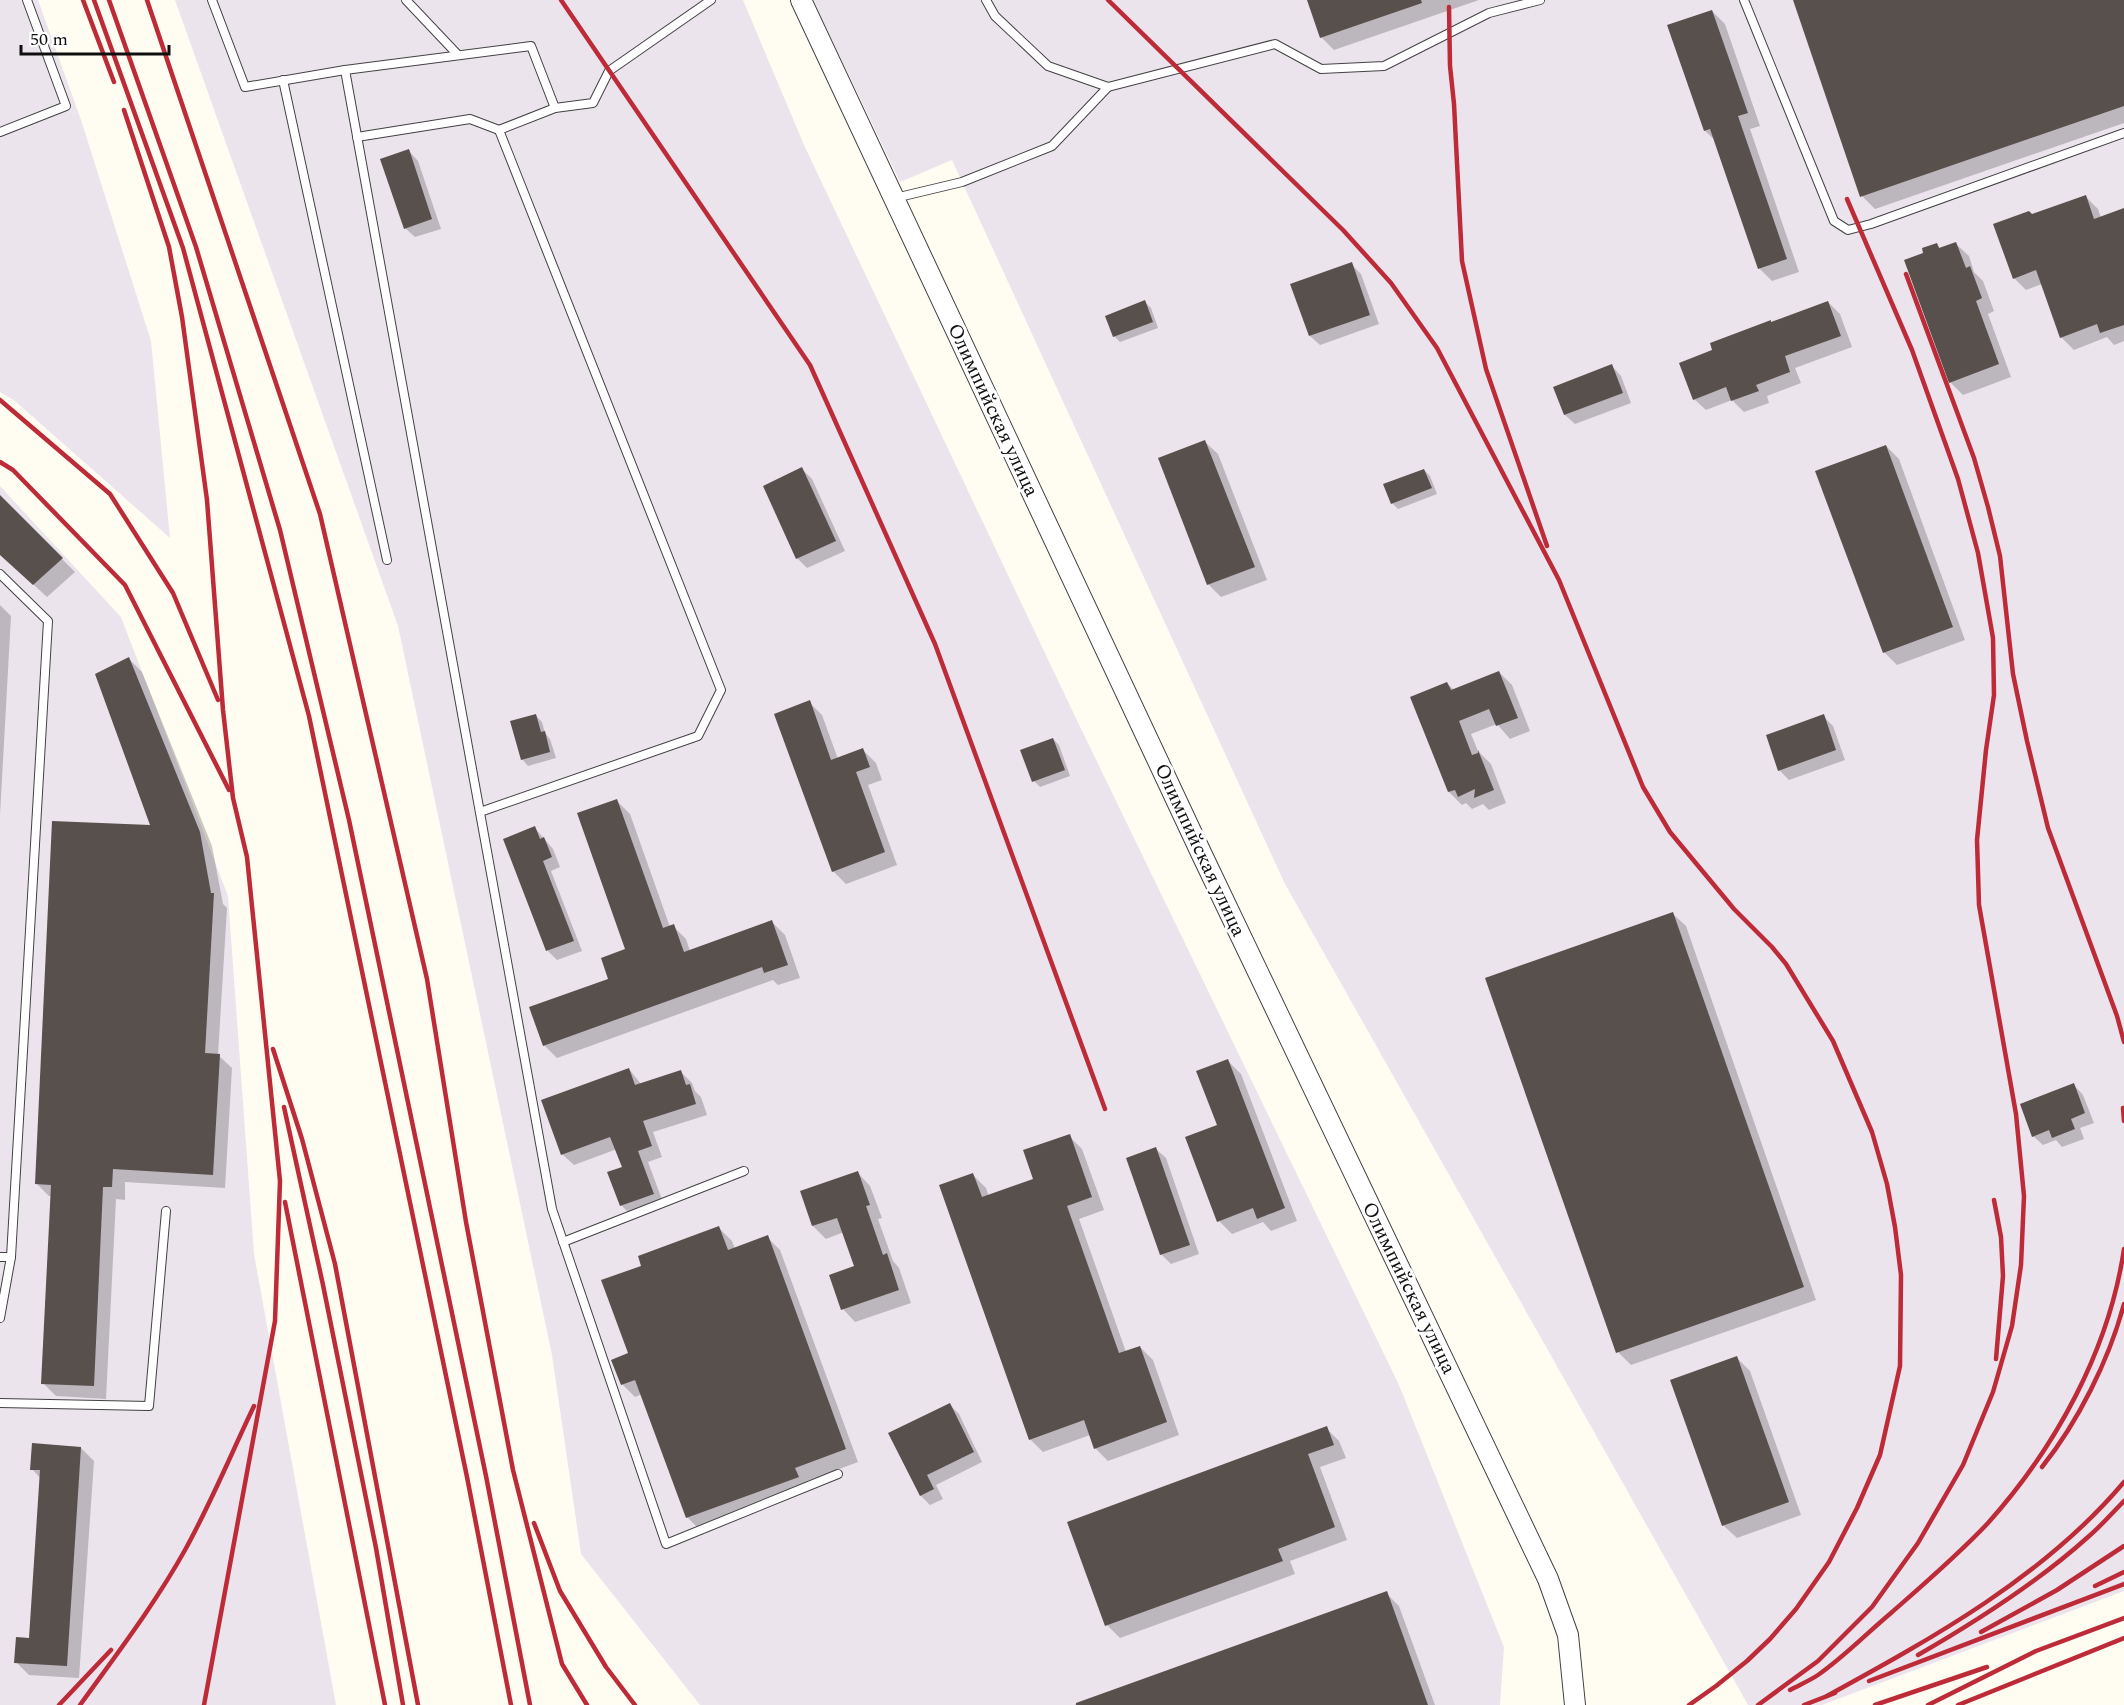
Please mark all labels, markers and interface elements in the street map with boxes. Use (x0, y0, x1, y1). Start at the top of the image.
scale bar (21, 18, 170, 56)
text: 50 m (30, 26, 68, 53)
street label: Олимпийская улица (940, 318, 1046, 502)
street label: Олимпийская улица (1147, 758, 1253, 942)
street label: Олимпийская улица (1354, 1197, 1464, 1379)

